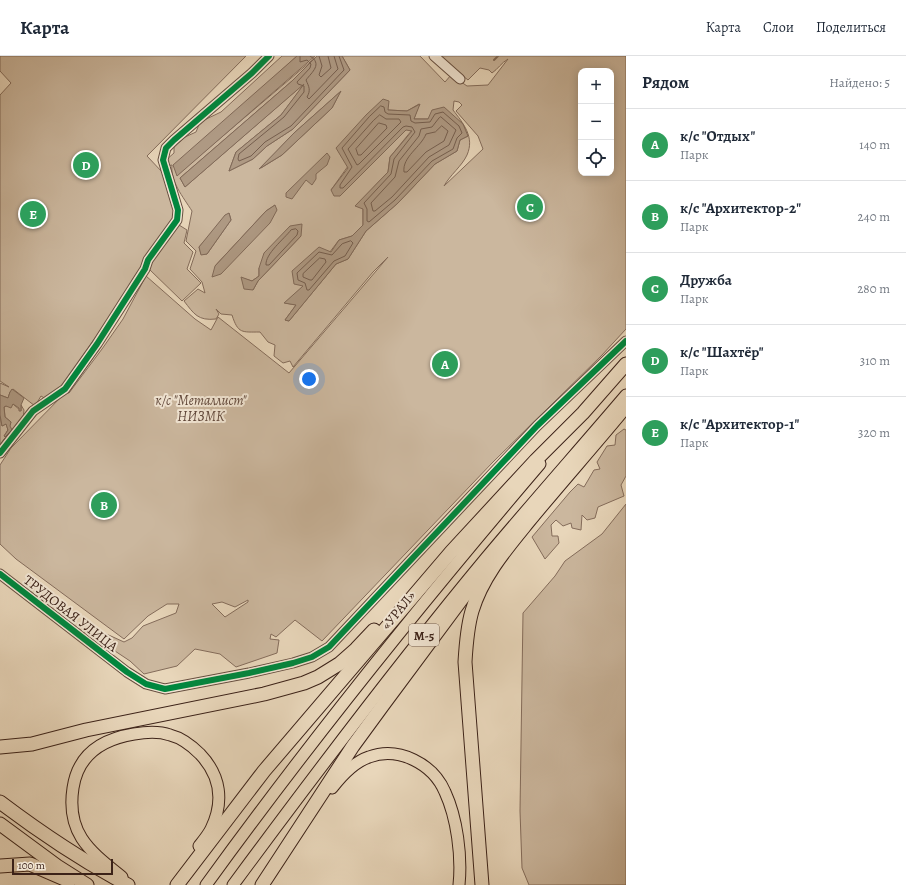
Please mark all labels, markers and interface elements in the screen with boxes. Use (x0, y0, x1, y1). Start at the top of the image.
text: Карта (20, 15, 69, 41)
text: Карта (706, 18, 741, 37)
text: Слои (763, 18, 794, 37)
text: Поделиться (816, 18, 886, 37)
map controls (578, 68, 614, 176)
button: + (578, 68, 614, 104)
text: Рядом (642, 71, 689, 94)
text: Найдено: 5 (829, 74, 890, 91)
button: − (578, 104, 614, 140)
text: к/с "Отдых" (680, 126, 755, 146)
text: A (651, 136, 659, 153)
text: 140 m (859, 136, 890, 153)
button: locate (578, 140, 614, 176)
text: Парк (680, 146, 709, 163)
pin: D (73, 150, 99, 180)
pin: C (517, 192, 543, 222)
text: к/с "Архитектор-2" (680, 198, 801, 218)
pin: E (20, 199, 46, 229)
text: B (651, 208, 659, 225)
text: 240 m (858, 208, 890, 225)
text: Парк (680, 218, 709, 235)
text: Дружба (680, 270, 732, 290)
text: C (651, 280, 659, 297)
text: 280 m (857, 280, 890, 297)
text: Парк (680, 290, 709, 307)
text: к/с "Шахтёр" (680, 342, 764, 362)
pin: A (432, 349, 458, 379)
text: D (650, 352, 660, 369)
text: 310 m (860, 352, 890, 369)
text: Парк (680, 362, 709, 379)
your location (299, 369, 319, 389)
park label: к/с "Металлист" НИЗМК (155, 391, 247, 426)
text: к/с "Архитектор-1" (680, 414, 799, 434)
text: E (651, 424, 659, 441)
text: 320 m (858, 424, 890, 441)
text: Парк (680, 434, 709, 451)
pin: B (91, 490, 117, 520)
street label: ТРУДОВАЯ УЛИЦА (20, 571, 122, 657)
street label: «УРАЛ» (377, 587, 420, 634)
road number: М-5 (409, 624, 439, 646)
scale bar (12, 857, 113, 876)
text: 100 m (18, 858, 45, 873)

